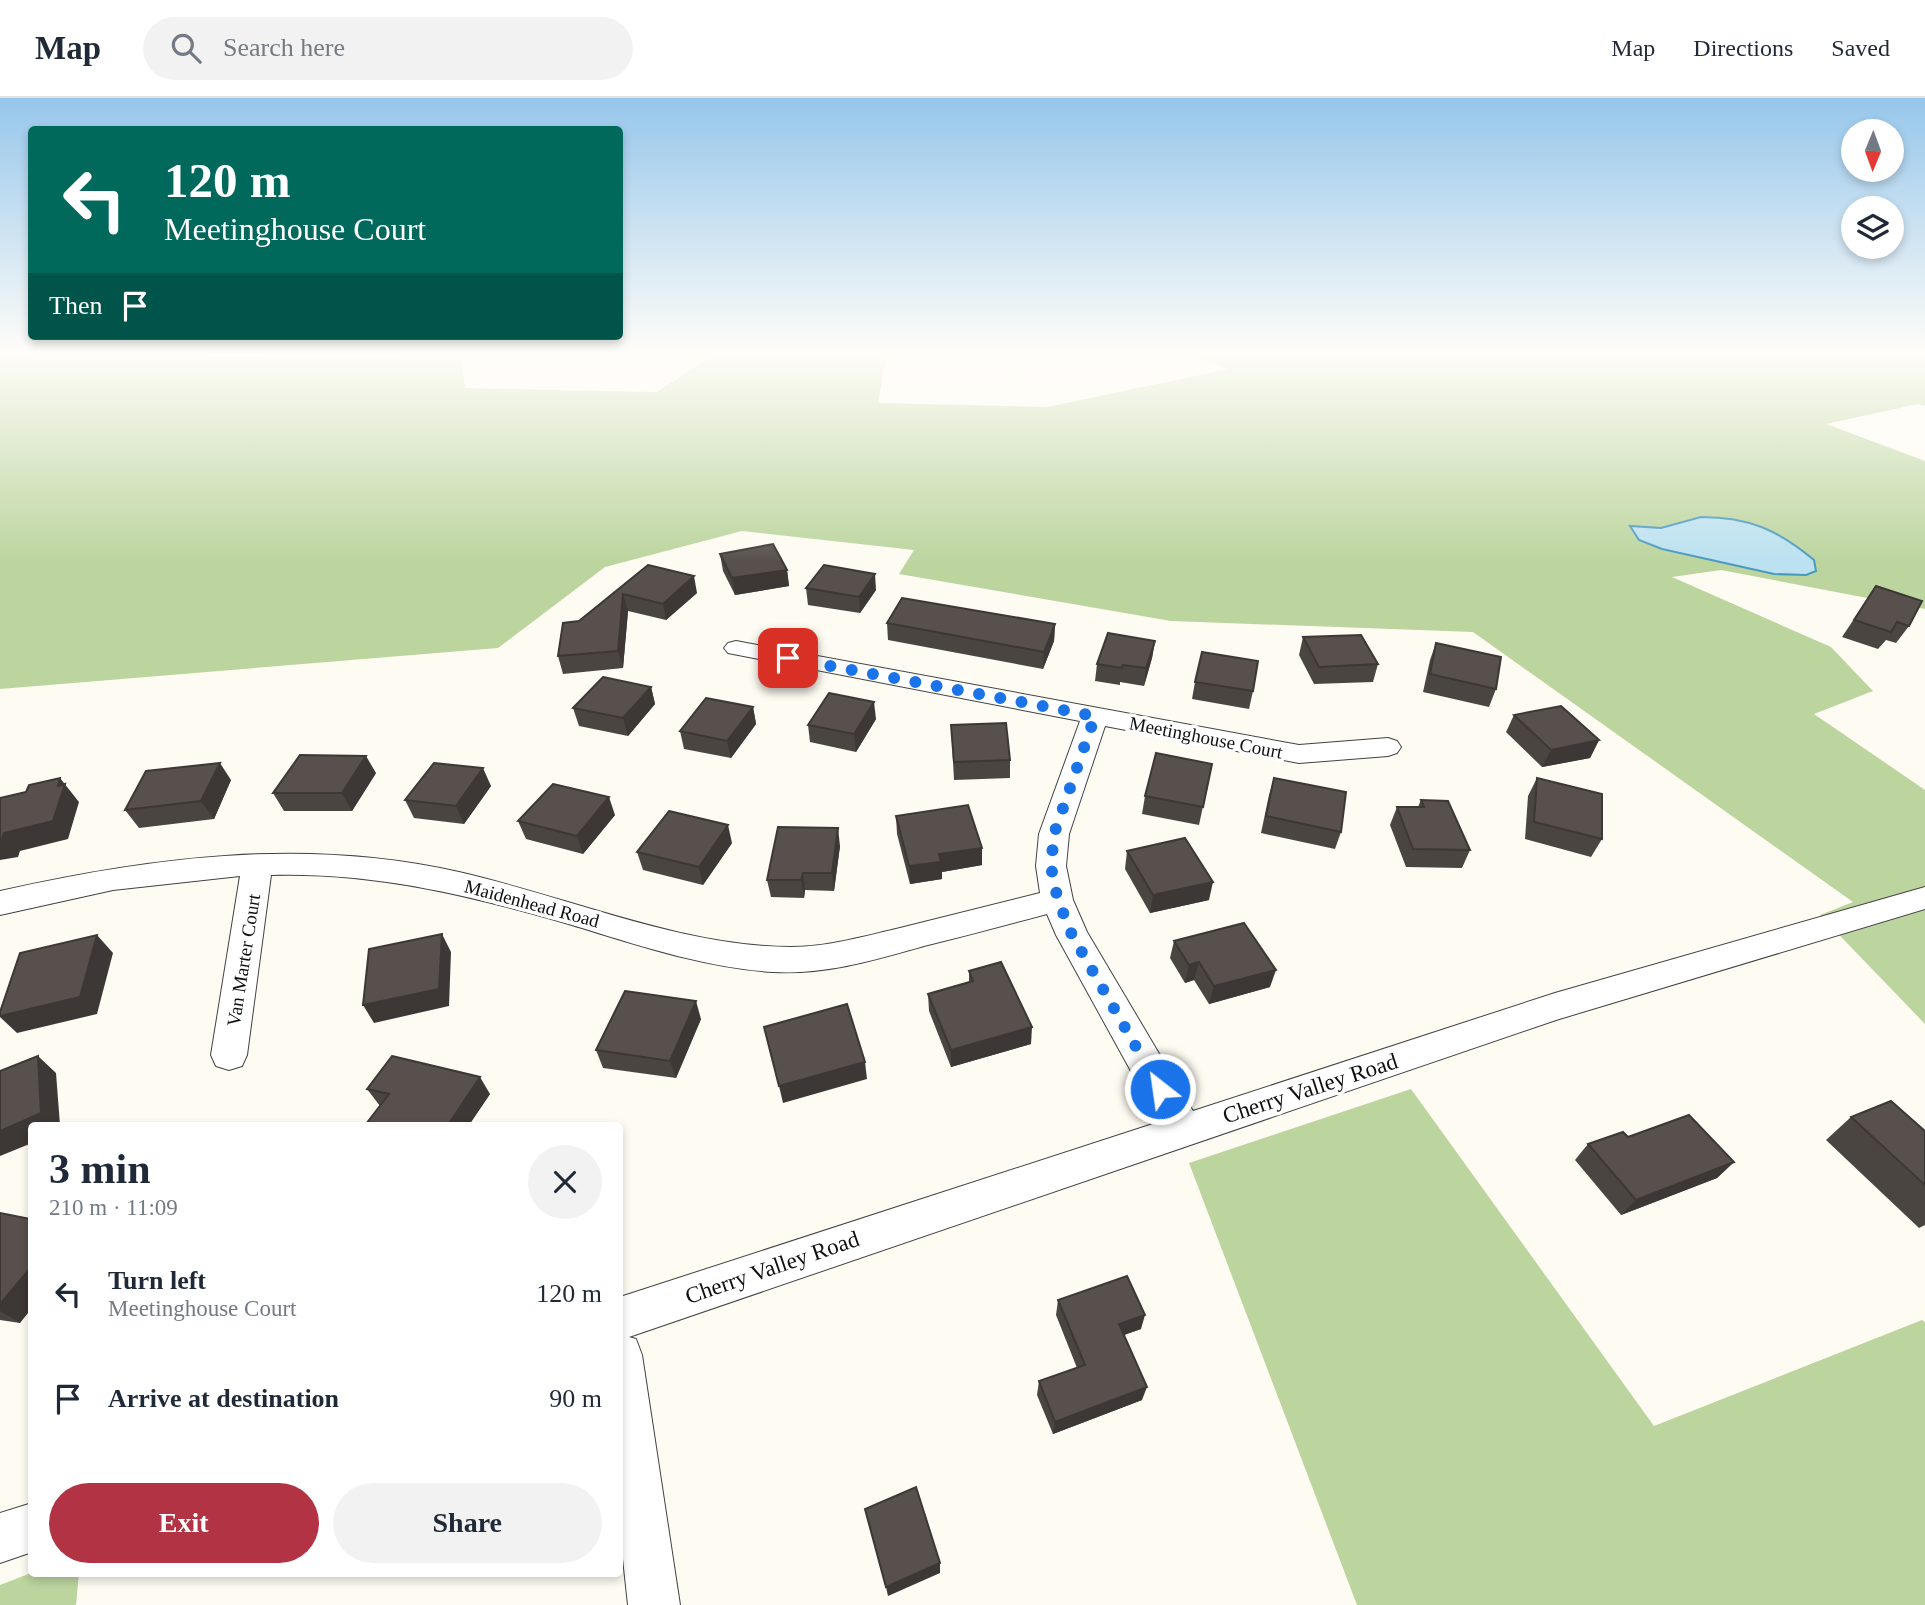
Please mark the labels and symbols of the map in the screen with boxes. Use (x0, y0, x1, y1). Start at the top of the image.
north arrow (1841, 119, 1904, 182)
pin (758, 628, 818, 688)
street label: Meetinghouse Court (1127, 712, 1285, 763)
street label: Maidenhead Road (462, 875, 602, 932)
street label: Van Marter Court (223, 892, 264, 1028)
street label: Cherry Valley Road (1220, 1048, 1401, 1129)
position arrow (1123, 1052, 1197, 1126)
street label: Cherry Valley Road (682, 1226, 863, 1309)

